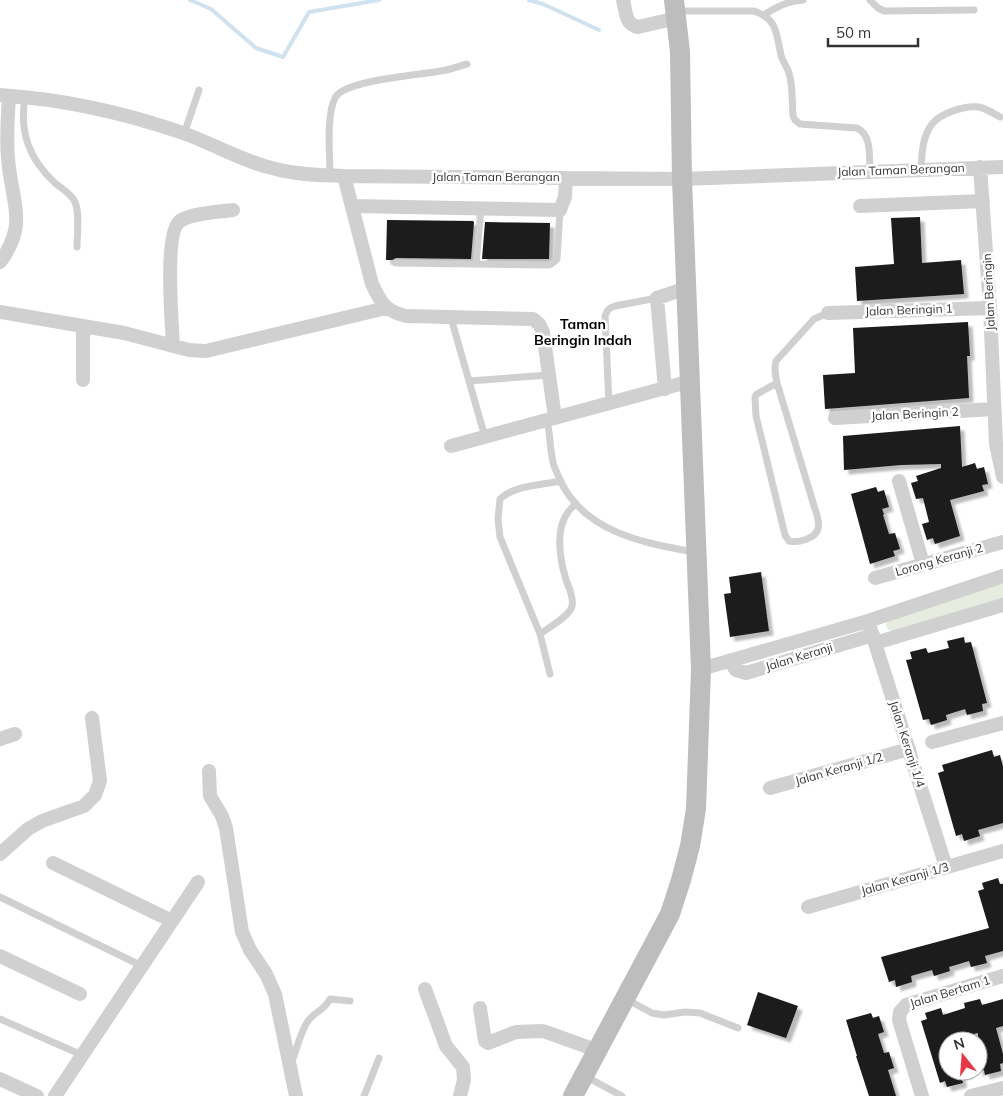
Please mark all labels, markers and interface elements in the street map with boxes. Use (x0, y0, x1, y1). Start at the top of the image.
scale bar (828, 15, 918, 47)
text: 50 m (836, 23, 871, 42)
street label: Jalan Taman Berangan (837, 160, 965, 179)
street label: Jalan Taman Berangan (432, 169, 560, 184)
street label: Jalan Beringin (979, 253, 998, 331)
street label: Jalan Beringin 1 (865, 300, 953, 319)
district label: Taman Beringin Indah (534, 315, 632, 349)
street label: Jalan Beringin 2 (871, 404, 959, 423)
street label: Lorong Keranji 2 (893, 540, 984, 579)
street label: Jalan Keranji (763, 639, 834, 674)
street label: Jalan Keranji 1/4 (886, 698, 929, 789)
street label: Jalan Keranji 1/2 (793, 749, 884, 788)
street label: Jalan Keranji 1/3 (859, 859, 950, 898)
street label: Jalan Bertam 1 (908, 972, 992, 1011)
north arrow (938, 1031, 988, 1081)
text: N (952, 1033, 967, 1054)

